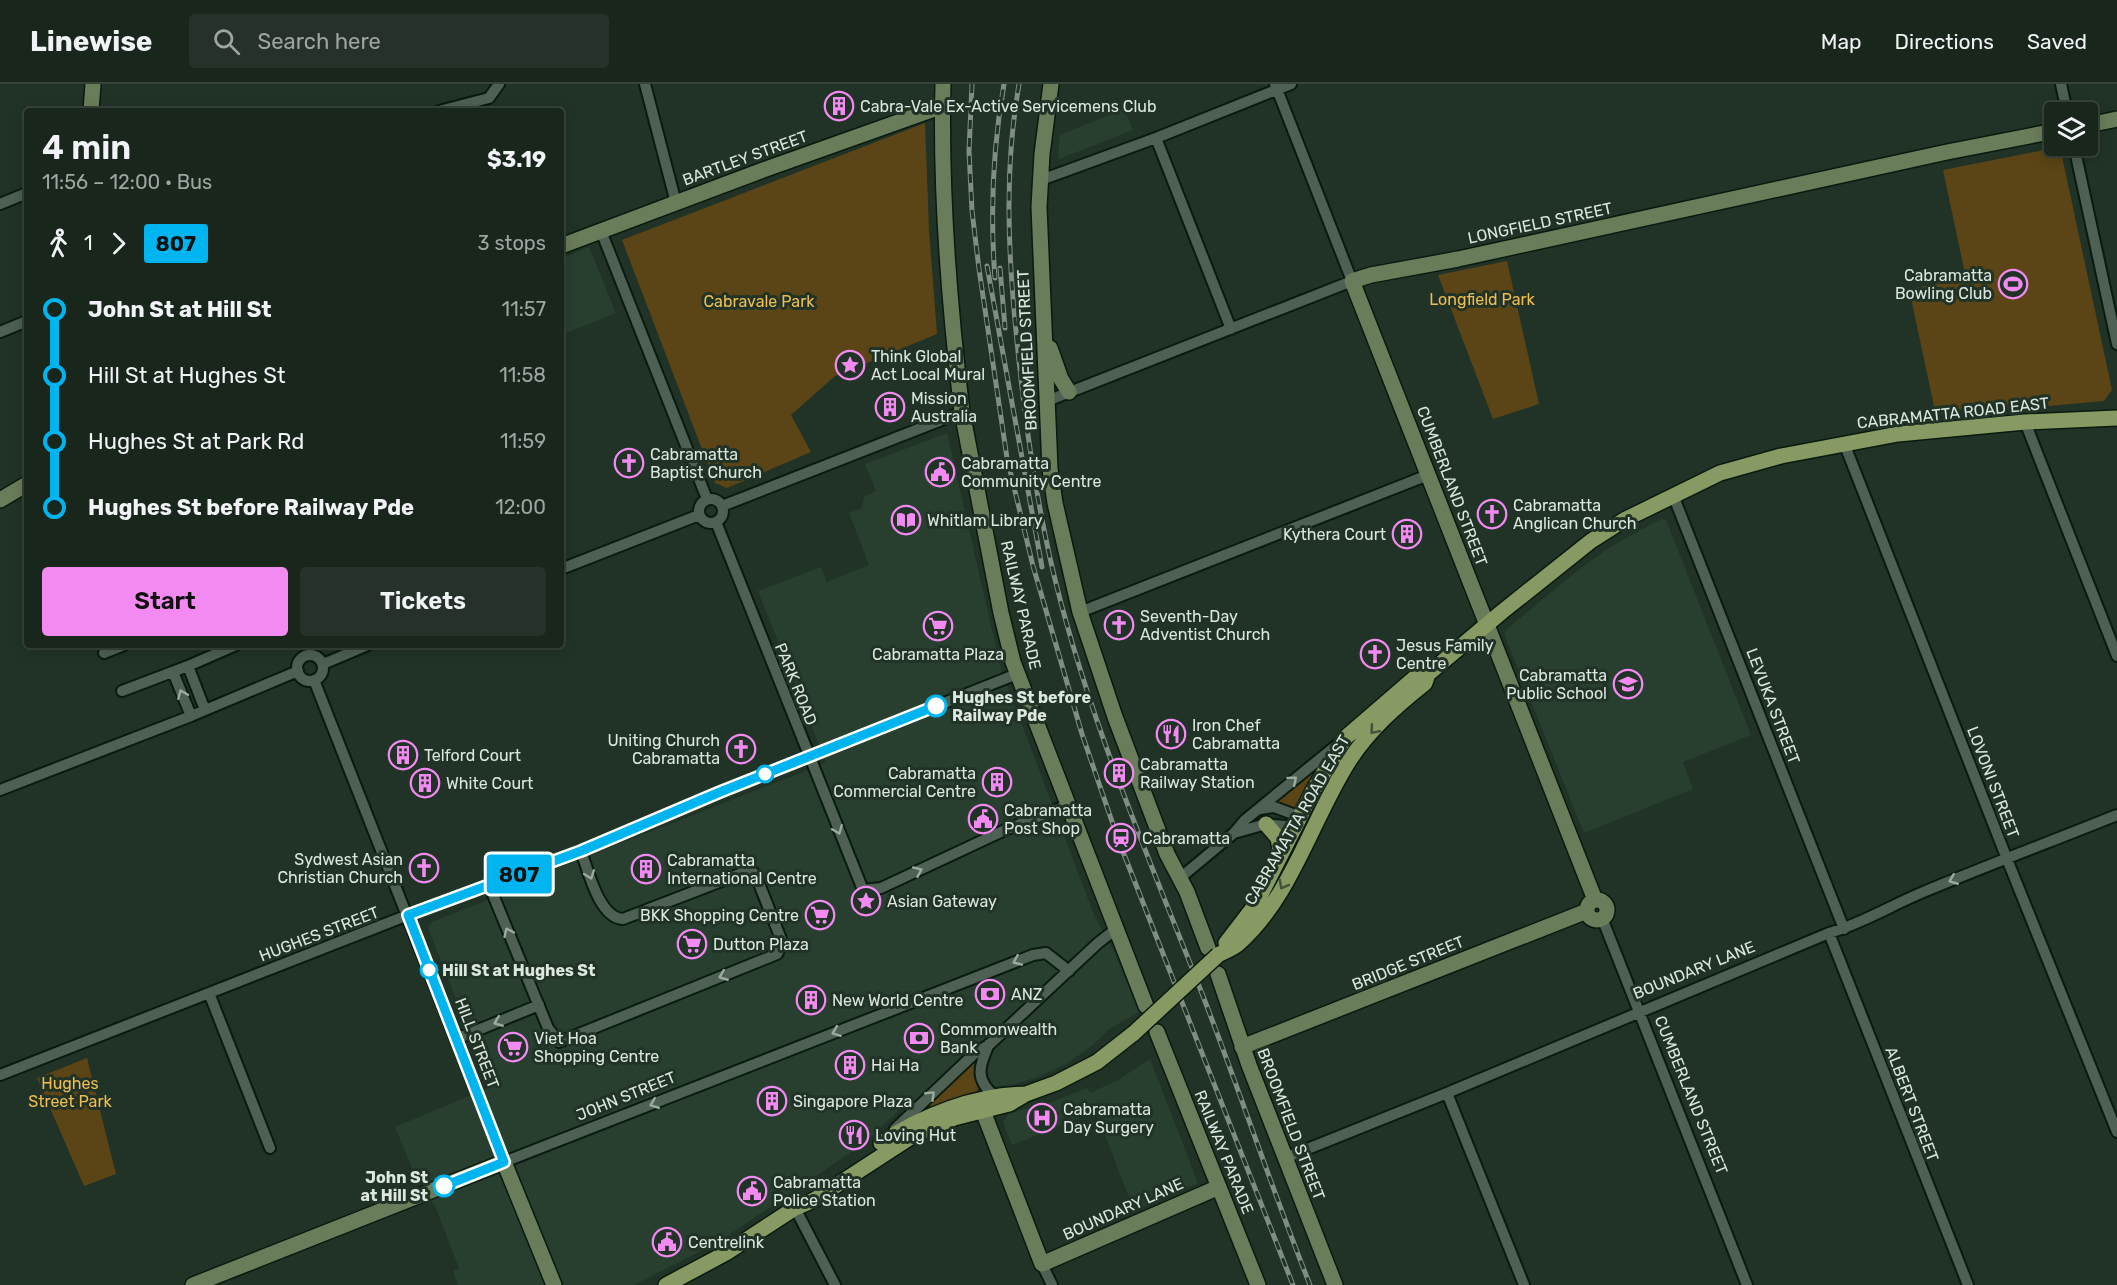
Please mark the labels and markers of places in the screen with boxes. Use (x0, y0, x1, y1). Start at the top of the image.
building icon: Cabra-Vale Ex-Active Servicemens Club (823, 90, 855, 122)
place label: Cabra-Vale Ex-Active Servicemens Club (860, 97, 1156, 116)
place label: Cabramatta Bowling Club (1895, 266, 1992, 303)
sports icon: Cabramatta Bowling Club (1997, 268, 2029, 300)
place label: Think Global Act Local Mural (871, 347, 985, 384)
place icon: Think Global Act Local Mural (834, 349, 866, 381)
place label: Mission Australia (911, 389, 977, 426)
building icon: Mission Australia (874, 391, 906, 423)
place label: Cabramatta Baptist Church (650, 445, 762, 482)
church icon: Cabramatta Baptist Church (613, 447, 645, 479)
place label: Cabramatta Community Centre (961, 454, 1101, 491)
public building icon: Cabramatta Community Centre (924, 456, 956, 488)
place label: Cabramatta Anglican Church (1513, 496, 1637, 533)
church icon: Cabramatta Anglican Church (1476, 498, 1508, 530)
library icon: Whitlam Library (890, 504, 922, 536)
place label: Whitlam Library (927, 511, 1043, 530)
building icon: Kythera Court (1391, 518, 1423, 550)
place label: Kythera Court (1283, 525, 1386, 544)
place label: Seventh-Day Adventist Church (1140, 607, 1270, 644)
church icon: Seventh-Day Adventist Church (1103, 609, 1135, 641)
supermarket icon: Cabramatta Plaza (922, 610, 954, 642)
place label: Jesus Family Centre (1396, 636, 1494, 673)
church icon: Jesus Family Centre (1359, 638, 1391, 670)
place label: Cabramatta Plaza (872, 645, 1004, 664)
place label: Cabramatta Public School (1506, 666, 1607, 703)
school or university icon: Cabramatta Public School (1612, 668, 1644, 700)
place label: Hughes St before Railway Pde (952, 688, 1091, 725)
marker: Hughes St before Railway Pde (925, 695, 947, 717)
place label: Iron Chef Cabramatta (1192, 716, 1280, 753)
restaurant icon: Iron Chef Cabramatta (1155, 718, 1187, 750)
place label: Uniting Church Cabramatta (607, 731, 720, 768)
church icon: Uniting Church Cabramatta (725, 733, 757, 765)
building icon: Telford Court (387, 739, 419, 771)
place label: Telford Court (424, 746, 521, 765)
place label: Cabramatta Railway Station (1140, 755, 1255, 792)
building icon: Cabramatta Railway Station (1103, 757, 1135, 789)
place label: Cabramatta Commercial Centre (833, 764, 976, 801)
unlabelled marker (756, 765, 774, 783)
building icon: Cabramatta Commercial Centre (981, 766, 1013, 798)
building icon: White Court (409, 767, 441, 799)
place label: White Court (446, 774, 533, 793)
place label: Cabramatta Post Shop (1004, 801, 1092, 838)
public building icon: Cabramatta Post Shop (967, 803, 999, 835)
station icon: Cabramatta (1105, 822, 1137, 854)
place label: Cabramatta (1142, 829, 1230, 848)
place label: Sydwest Asian Christian Church (277, 850, 403, 887)
place label: Cabramatta International Centre (667, 851, 817, 888)
church icon: Sydwest Asian Christian Church (408, 852, 440, 884)
building icon: Cabramatta International Centre (630, 853, 662, 885)
place icon: Asian Gateway (850, 885, 882, 917)
place label: Asian Gateway (887, 892, 997, 911)
supermarket icon: BKK Shopping Centre (804, 899, 836, 931)
place label: BKK Shopping Centre (640, 906, 799, 925)
supermarket icon: Dutton Plaza (676, 928, 708, 960)
place label: Dutton Plaza (713, 935, 809, 954)
marker: Hill St at Hughes St (420, 961, 438, 979)
place label: Hill St at Hughes St (442, 961, 596, 980)
bank icon: ANZ (974, 978, 1006, 1010)
building icon: New World Centre (795, 984, 827, 1016)
place label: ANZ (1011, 985, 1042, 1004)
place label: New World Centre (832, 991, 963, 1010)
place label: Commonwealth Bank (940, 1020, 1057, 1057)
bank icon: Commonwealth Bank (903, 1022, 935, 1054)
place label: Viet Hoa Shopping Centre (534, 1029, 659, 1066)
supermarket icon: Viet Hoa Shopping Centre (497, 1031, 529, 1063)
building icon: Hai Ha (834, 1049, 866, 1081)
place label: Hai Ha (871, 1056, 919, 1075)
building icon: Singapore Plaza (756, 1085, 788, 1117)
place label: Singapore Plaza (793, 1092, 912, 1111)
place label: Cabramatta Day Surgery (1063, 1100, 1154, 1137)
hospital icon: Cabramatta Day Surgery (1026, 1102, 1058, 1134)
restaurant icon: Loving Hut (838, 1119, 870, 1151)
place label: Loving Hut (875, 1126, 956, 1145)
place label: John St at Hill St (361, 1168, 429, 1205)
place label: Cabramatta Police Station (773, 1173, 876, 1210)
marker: John St at Hill St (433, 1175, 455, 1197)
public building icon: Cabramatta Police Station (736, 1175, 768, 1207)
public building icon: Centrelink (651, 1226, 683, 1258)
place label: Centrelink (688, 1233, 765, 1252)

